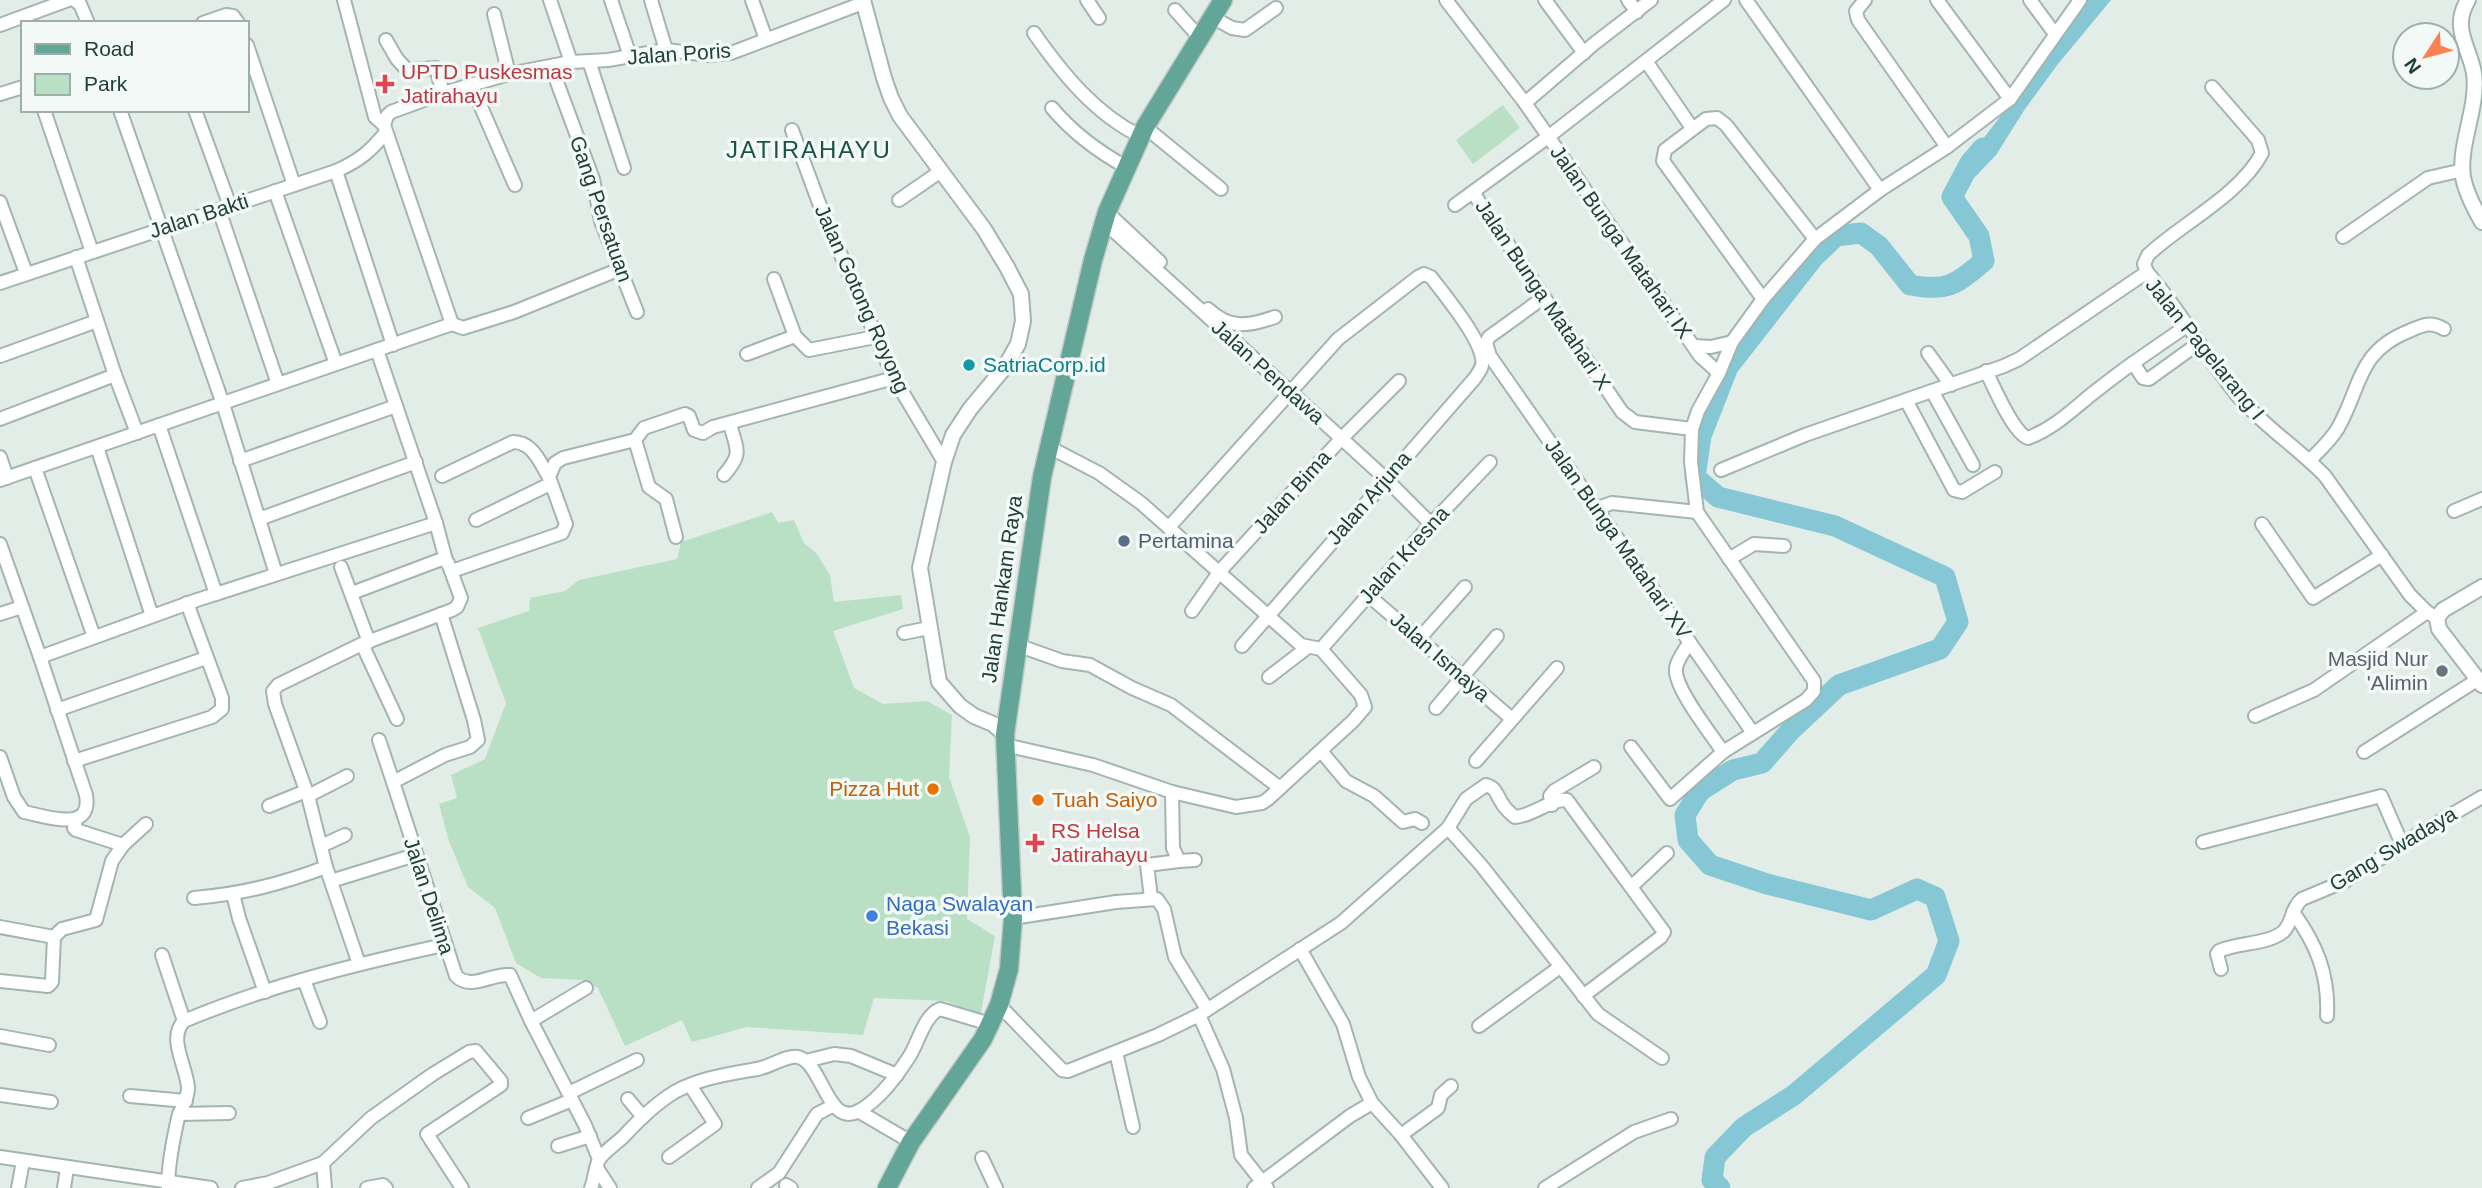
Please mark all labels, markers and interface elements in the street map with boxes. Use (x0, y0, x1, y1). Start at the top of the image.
legend (21, 21, 248, 112)
north arrow (2391, 21, 2461, 91)
text: Road (84, 37, 134, 60)
street label: Jalan Poris (626, 38, 732, 69)
text: N (2400, 54, 2425, 77)
place label: UPTD Puskesmas Jatirahayu (401, 60, 573, 107)
text: Park (84, 72, 128, 95)
marker: UPTD Puskesmas Jatirahayu (375, 74, 395, 94)
street label: Gang Persatuan (566, 133, 637, 285)
district label: JATIRAHAYU (726, 136, 892, 163)
street label: Jalan Bunga Matahari IX (1546, 141, 1697, 343)
street label: Jalan Bakti (146, 189, 251, 242)
street label: Jalan Bunga Matahari X (1471, 195, 1616, 394)
street label: Jalan Gotong Royong (811, 201, 914, 396)
street label: Jalan Pagelarang I (2141, 273, 2269, 424)
street label: Jalan Pendawa (1207, 315, 1330, 428)
place label: SatriaCorp.id (983, 353, 1106, 376)
marker: SatriaCorp.id (961, 357, 977, 373)
street label: Jalan Bunga Matahari XV (1541, 435, 1696, 643)
street label: Jalan Bima (1248, 445, 1335, 538)
street label: Jalan Arjuna (1322, 446, 1415, 549)
street label: Jalan Hankam Raya (977, 493, 1026, 684)
street label: Jalan Kresna (1354, 501, 1453, 608)
place label: Pertamina (1138, 529, 1234, 552)
marker: Pertamina (1116, 533, 1132, 549)
street label: Jalan Ismaya (1386, 607, 1495, 706)
place label: Masjid Nur 'Alimin (2328, 647, 2428, 694)
marker: Masjid Nur 'Alimin (2434, 663, 2450, 679)
place label: Pizza Hut (829, 777, 919, 800)
marker: Pizza Hut (925, 781, 941, 797)
place label: Tuah Saiyo (1052, 788, 1157, 811)
marker: Tuah Saiyo (1030, 792, 1046, 808)
street label: Gang Swadaya (2325, 802, 2460, 895)
place label: RS Helsa Jatirahayu (1051, 819, 1148, 866)
marker: RS Helsa Jatirahayu (1025, 833, 1045, 853)
street label: Jalan Delima (400, 835, 459, 957)
place label: Naga Swalayan Bekasi (886, 892, 1033, 939)
marker: Naga Swalayan Bekasi (864, 908, 880, 924)

